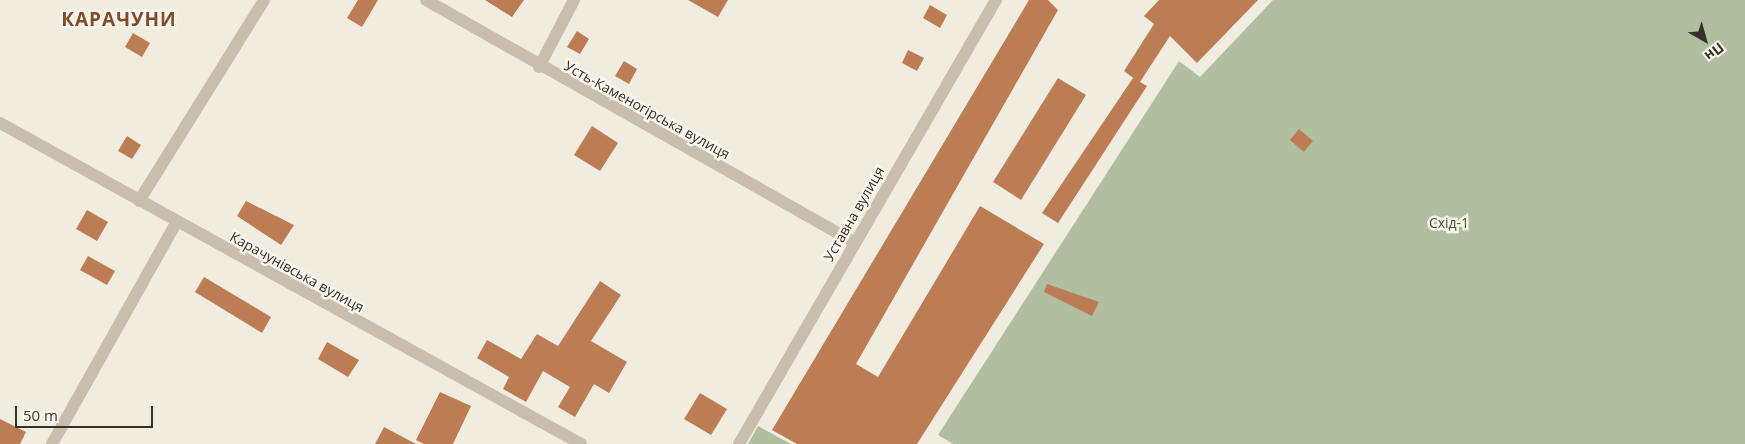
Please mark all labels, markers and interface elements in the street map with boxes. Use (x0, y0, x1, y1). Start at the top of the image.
district label: КАРАЧУНИ (60, 9, 178, 31)
north arrow (1680, 15, 1730, 65)
text: Пн (1701, 39, 1728, 66)
street label: Усть-Каменогірська вулиця (561, 57, 733, 163)
street label: Уставна вулиця (820, 164, 888, 264)
park label: Схід-1 (1429, 215, 1469, 231)
street label: Карачунівська вулиця (227, 228, 367, 316)
scale bar (18, 396, 155, 428)
text: 50 m (23, 405, 58, 425)

